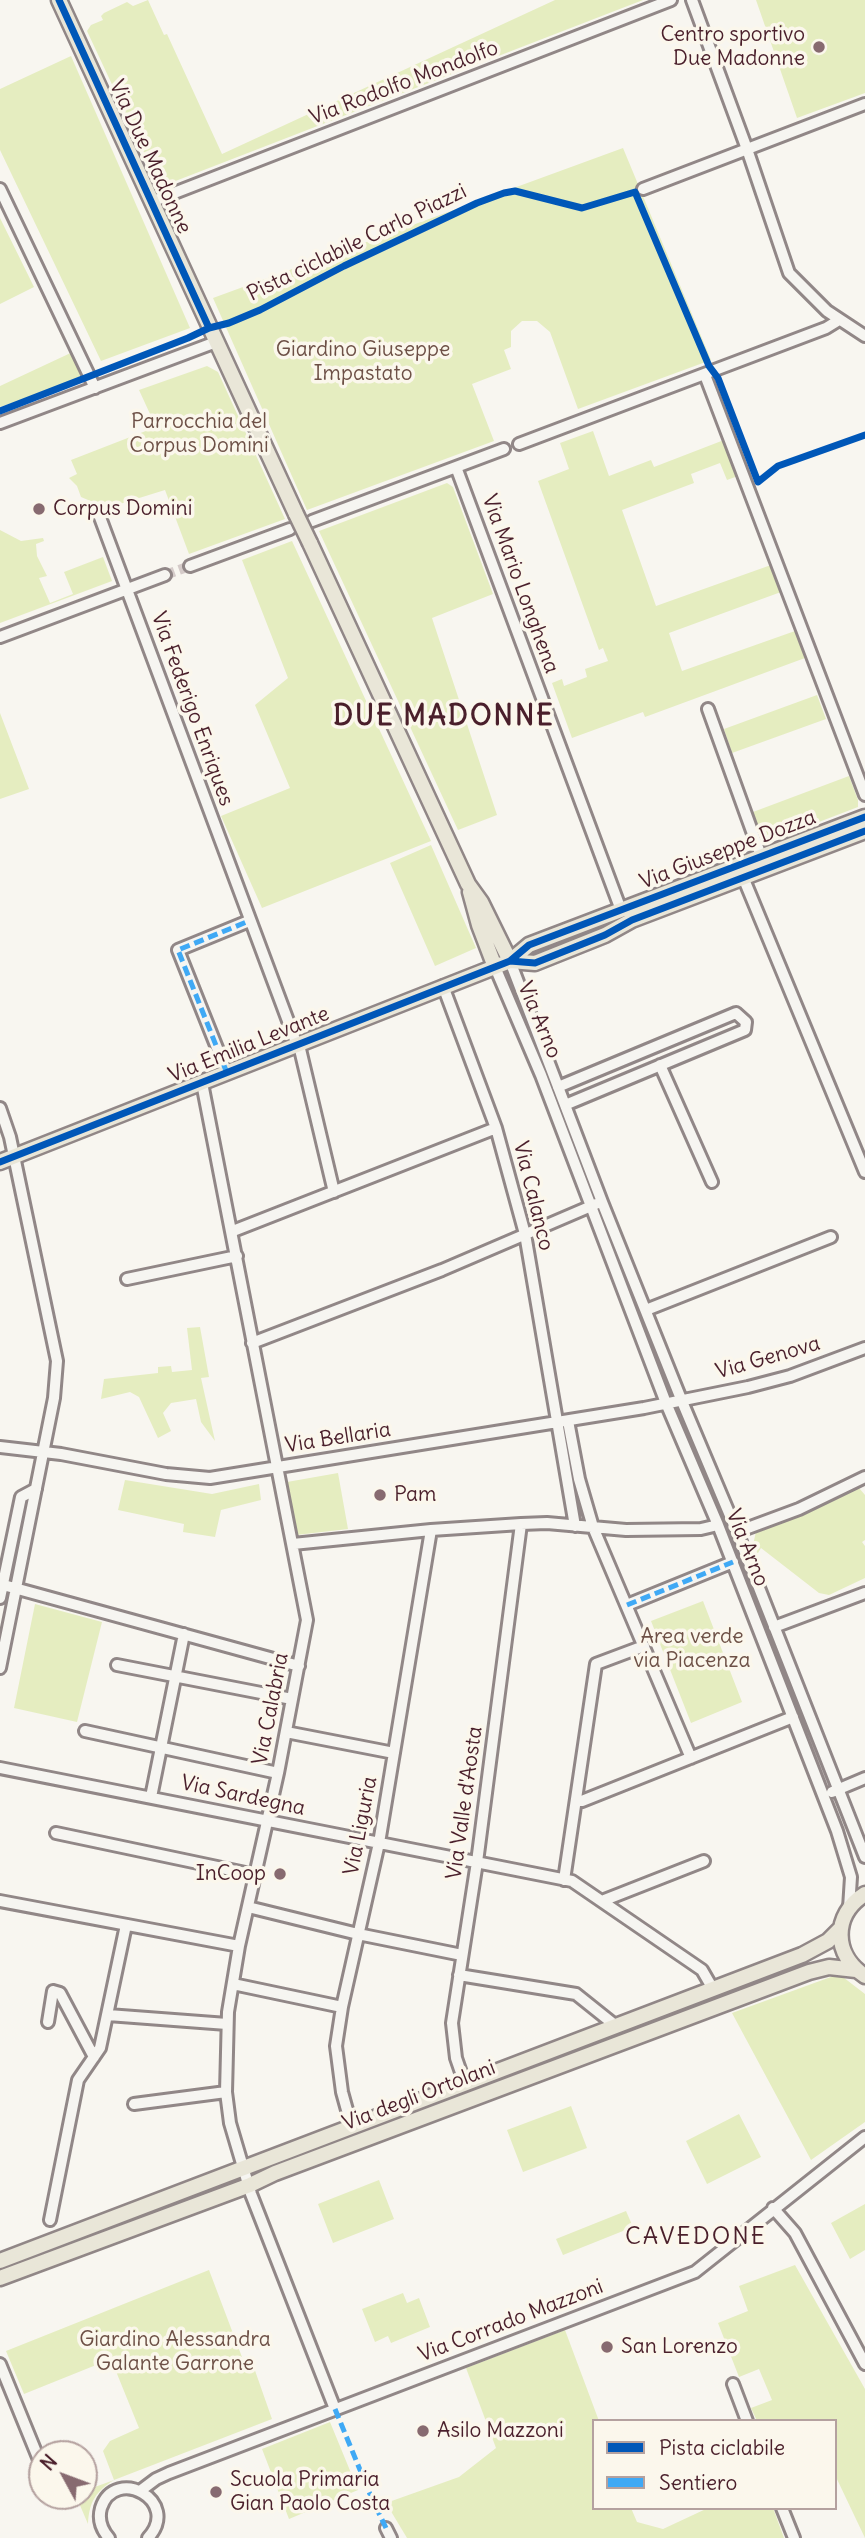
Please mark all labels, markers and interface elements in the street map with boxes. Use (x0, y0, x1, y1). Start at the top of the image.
place label: Centro sportivo Due Madonne (661, 22, 805, 72)
street label: Via Rodolfo Mondolfo (306, 35, 502, 131)
marker: Centro sportivo Due Madonne (811, 39, 827, 55)
street label: Via Due Madonne (103, 76, 197, 238)
street label: Pista ciclabile Carlo Piazzi (243, 179, 471, 307)
park label: Giardino Giuseppe Impastato (276, 337, 450, 387)
park label: Parrocchia del Corpus Domini (129, 409, 269, 459)
street label: Via Mario Longhena (476, 491, 564, 677)
place label: Corpus Domini (53, 496, 192, 522)
marker: Corpus Domini (31, 501, 47, 517)
street label: Via Federigo Enriques (145, 609, 239, 809)
district label: DUE MADONNE (335, 700, 553, 734)
street label: Via Giuseppe Dozza (636, 805, 820, 895)
street label: Via Arno (512, 978, 566, 1062)
street label: Via Emilia Levante (165, 1001, 333, 1089)
street label: Via Calanco (507, 1139, 559, 1253)
street label: Via Genova (713, 1331, 823, 1385)
street label: Via Bellaria (283, 1417, 393, 1459)
place label: Pam (394, 1482, 437, 1508)
marker: Pam (372, 1487, 388, 1503)
street label: Via Arno (720, 1506, 774, 1590)
park label: Area verde via Piacenza (634, 1624, 750, 1674)
street label: Via Calabria (248, 1651, 294, 1767)
street label: Via Valle d'Aosta (442, 1725, 488, 1881)
street label: Via Sardegna (179, 1771, 307, 1821)
street label: Via Liguria (339, 1774, 383, 1878)
place label: InCoop (196, 1861, 266, 1887)
marker: InCoop (272, 1866, 288, 1882)
street label: Via degli Ortolani (339, 2055, 499, 2137)
district label: CAVEDONE (626, 2223, 766, 2251)
street label: Via Corrado Mazzoni (415, 2274, 607, 2368)
park label: Giardino Alessandra Galante Garrone (79, 2327, 271, 2377)
place label: San Lorenzo (621, 2334, 738, 2360)
marker: San Lorenzo (599, 2339, 615, 2355)
place label: Asilo Mazzoni (437, 2418, 564, 2444)
legend (592, 2419, 837, 2510)
marker: Asilo Mazzoni (415, 2423, 431, 2439)
text: Pista ciclabile (659, 2434, 785, 2461)
north arrow (28, 2440, 98, 2510)
text: N (35, 2450, 62, 2475)
place label: Scuola Primaria Gian Paolo Costa (230, 2467, 390, 2517)
text: Sentiero (659, 2469, 737, 2496)
marker: Scuola Primaria Gian Paolo Costa (208, 2484, 224, 2500)

